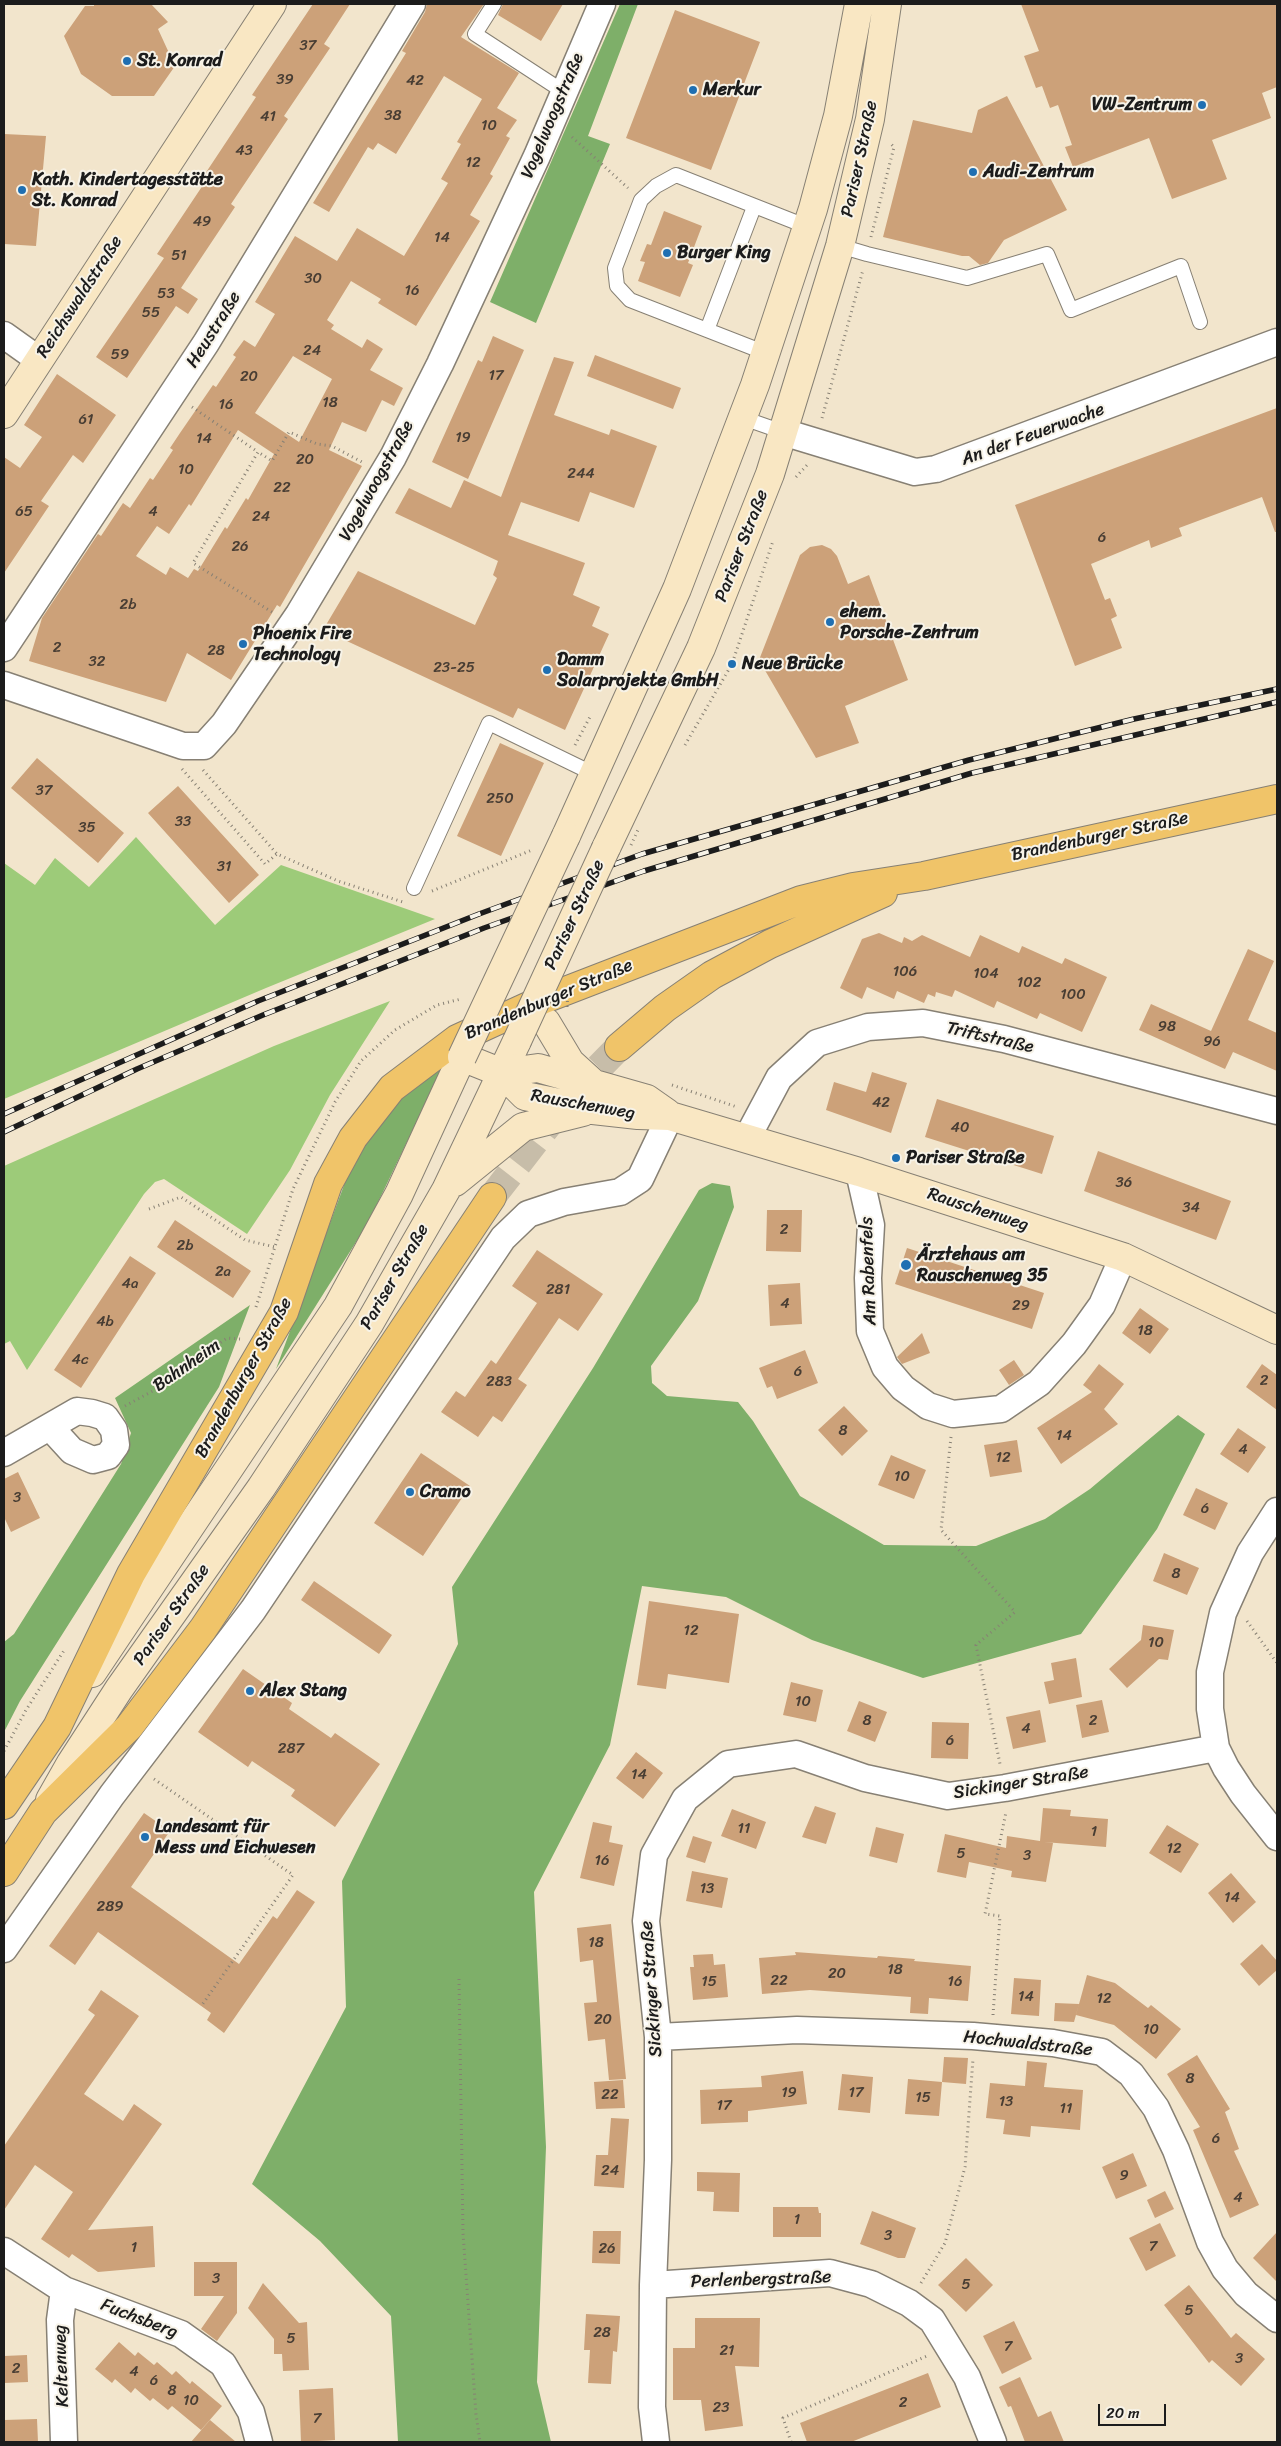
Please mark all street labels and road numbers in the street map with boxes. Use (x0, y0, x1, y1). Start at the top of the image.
street label: Vogelwoogstraße (517, 50, 589, 182)
street label: Pariser Straße (837, 99, 883, 219)
street label: Reichswaldstraße (32, 232, 128, 362)
street label: Heustraße (182, 288, 246, 372)
street label: An der Feuerwache (958, 399, 1108, 471)
street label: Vogelwoogstraße (335, 417, 419, 545)
street label: Pariser Straße (711, 487, 773, 605)
street label: Brandenburger Straße (1010, 808, 1190, 866)
street label: Pariser Straße (540, 857, 610, 973)
street label: Brandenburger Straße (462, 955, 636, 1045)
street label: Triftstraße (944, 1017, 1036, 1059)
street label: Rauschenweg (529, 1085, 637, 1125)
street label: Rauschenweg (925, 1183, 1031, 1237)
street label: Am Rabenfels (856, 1216, 882, 1326)
street label: Pariser Straße (356, 1220, 434, 1334)
street label: Brandenburger Straße (191, 1294, 297, 1462)
street label: Bahnheim (149, 1335, 225, 1397)
street label: Pariser Straße (129, 1560, 215, 1670)
street label: Sickinger Straße (952, 1762, 1090, 1804)
street label: Sickinger Straße (636, 1920, 668, 2058)
street label: Hochwaldstraße (962, 2026, 1094, 2062)
street label: Perlenbergstraße (690, 2267, 832, 2293)
street label: Fuchsberg (97, 2294, 181, 2344)
street label: Keltenweg (50, 2324, 74, 2408)

